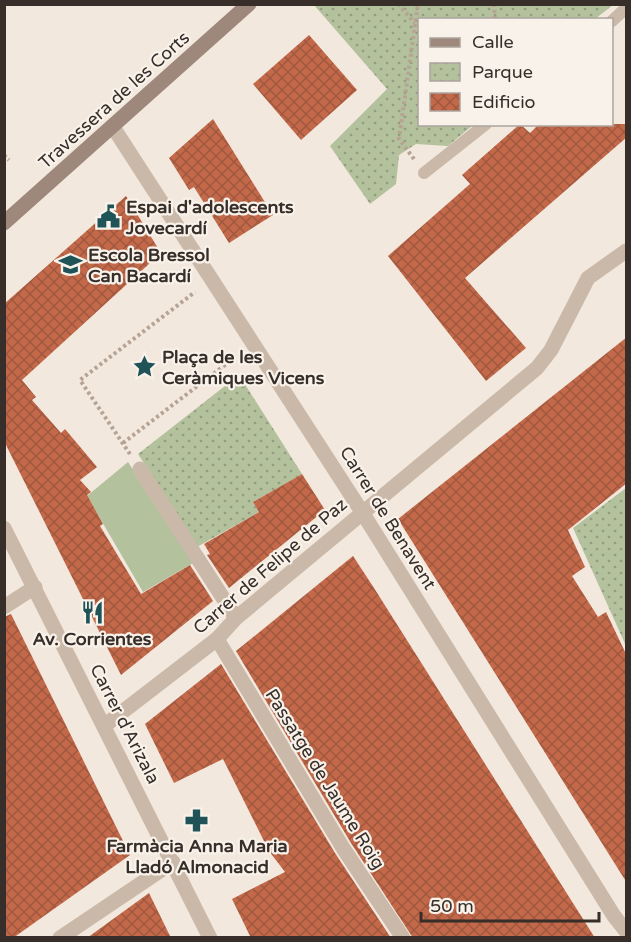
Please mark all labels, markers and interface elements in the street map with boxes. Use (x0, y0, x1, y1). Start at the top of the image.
legend (418, 18, 613, 126)
street label: Travessera de les Corts (34, 26, 194, 174)
text: Calle (472, 31, 514, 53)
text: Parque (472, 61, 533, 83)
text: Edificio (472, 91, 536, 113)
place label: Espai d'adolescents Jovecardí (125, 196, 294, 239)
public building icon: Espai d'adolescents Jovecardí (95, 204, 121, 230)
place label: Escola Bressol Can Bacardí (88, 244, 210, 287)
school or university icon: Escola Bressol Can Bacardí (57, 252, 83, 278)
place label: Plaça de les Ceràmiques Vicens (162, 346, 325, 389)
place icon: Plaça de les Ceràmiques Vicens (131, 354, 157, 380)
street label: Carrer de Benavent (335, 442, 441, 594)
street label: Carrer de Felipe de Paz (189, 493, 351, 639)
restaurant icon: Av. Corrientes (79, 600, 105, 626)
place label: Av. Corrientes (33, 628, 152, 650)
street label: Carrer d'Arizala (85, 660, 165, 788)
street label: Passatge de Jaume Roig (260, 685, 390, 873)
pharmacy icon: Farmàcia Anna Maria Lladó Almonacid (184, 807, 210, 833)
place label: Farmàcia Anna Maria Lladó Almonacid (106, 835, 288, 878)
scale bar (421, 885, 600, 923)
text: 50 m (430, 895, 474, 917)

